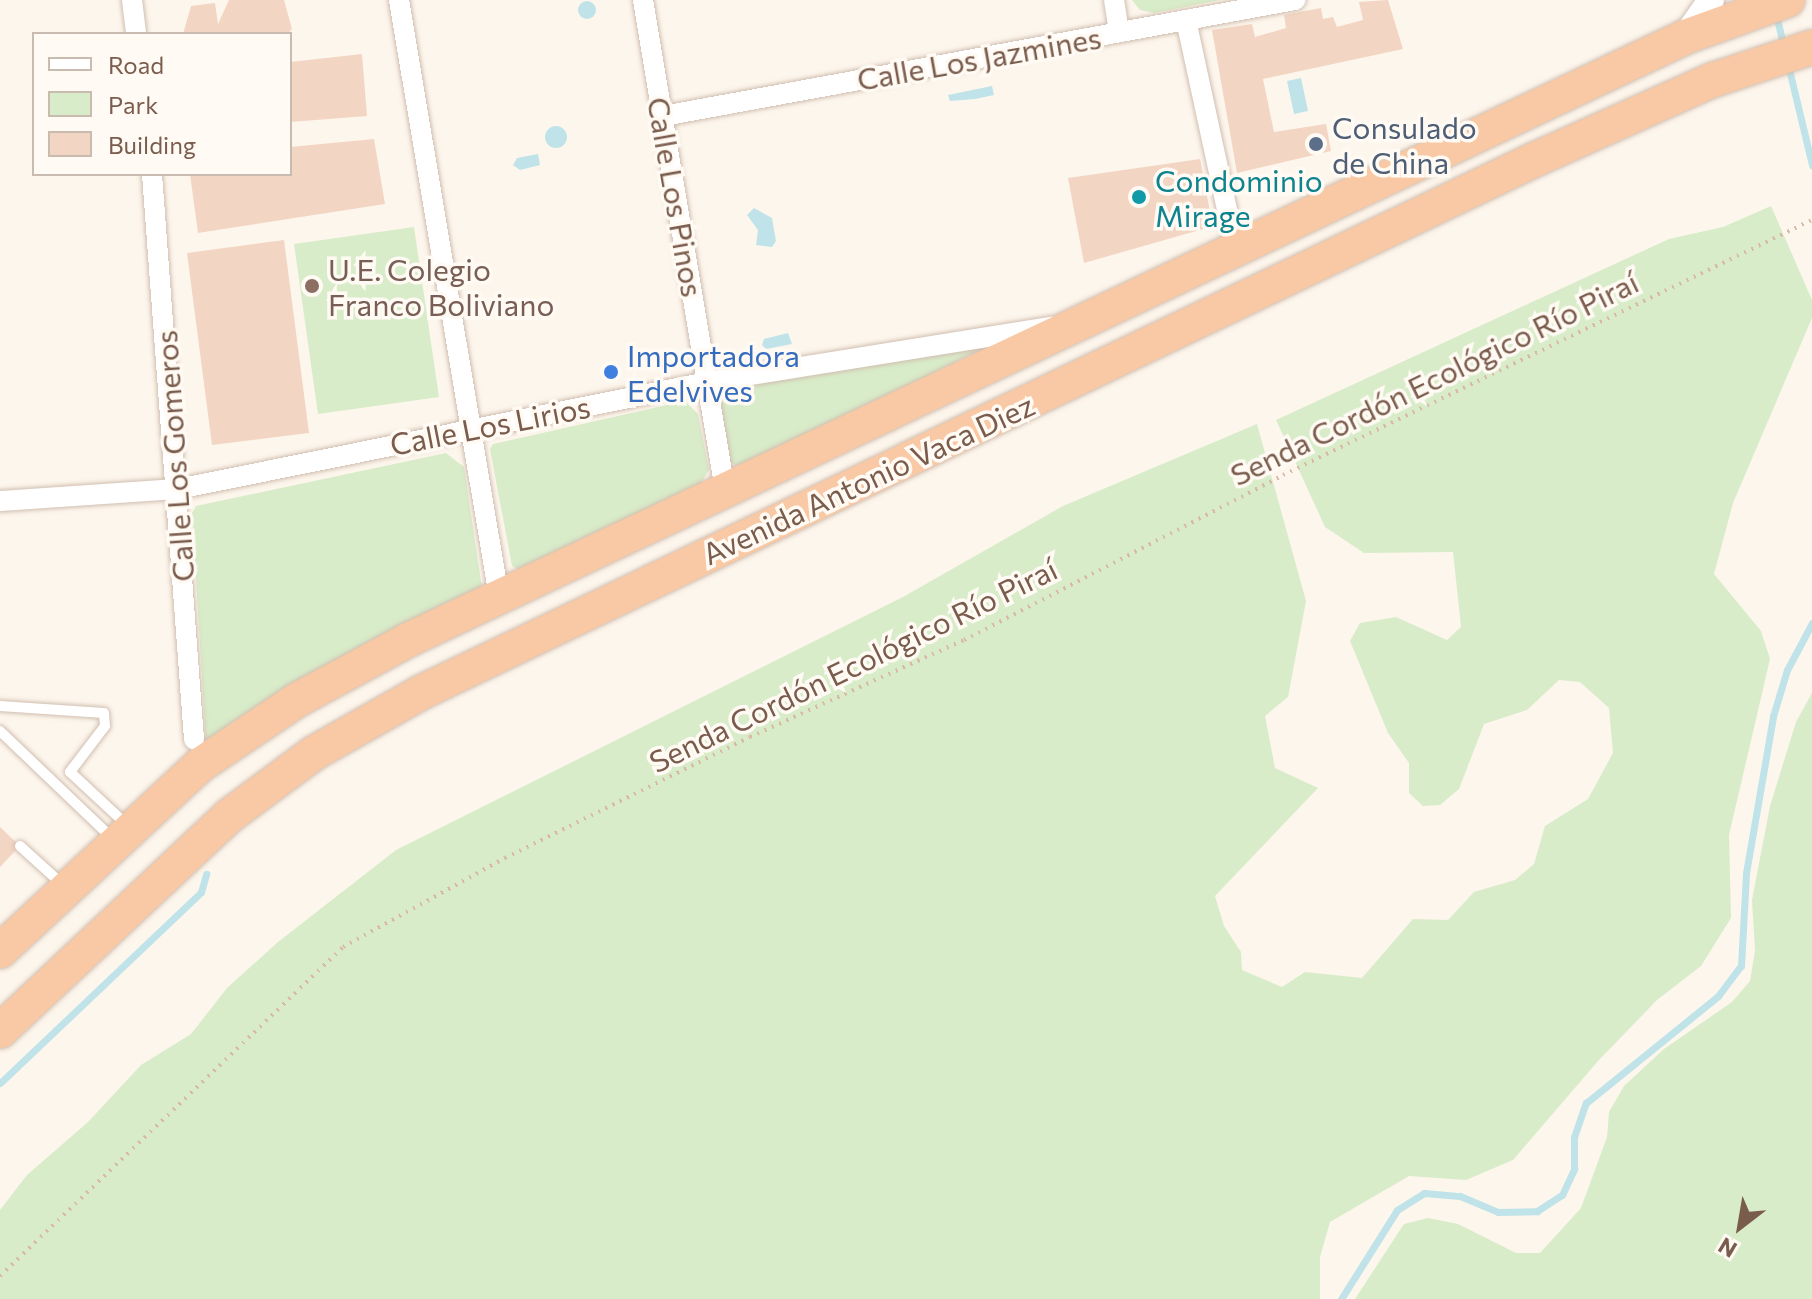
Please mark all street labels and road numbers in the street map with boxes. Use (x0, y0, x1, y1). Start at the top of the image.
street label: Calle Los Jazmines (854, 19, 1104, 97)
street label: Calle Los Pinos (641, 94, 711, 300)
street label: Senda Cordón Ecológico Río Piraí (1224, 263, 1644, 493)
street label: Calle Los Gomeros (147, 329, 201, 583)
street label: Avenida Antonio Vaca Diez (696, 386, 1040, 572)
street label: Calle Los Lirios (387, 388, 593, 462)
street label: Senda Cordón Ecológico Río Piraí (643, 550, 1063, 780)

